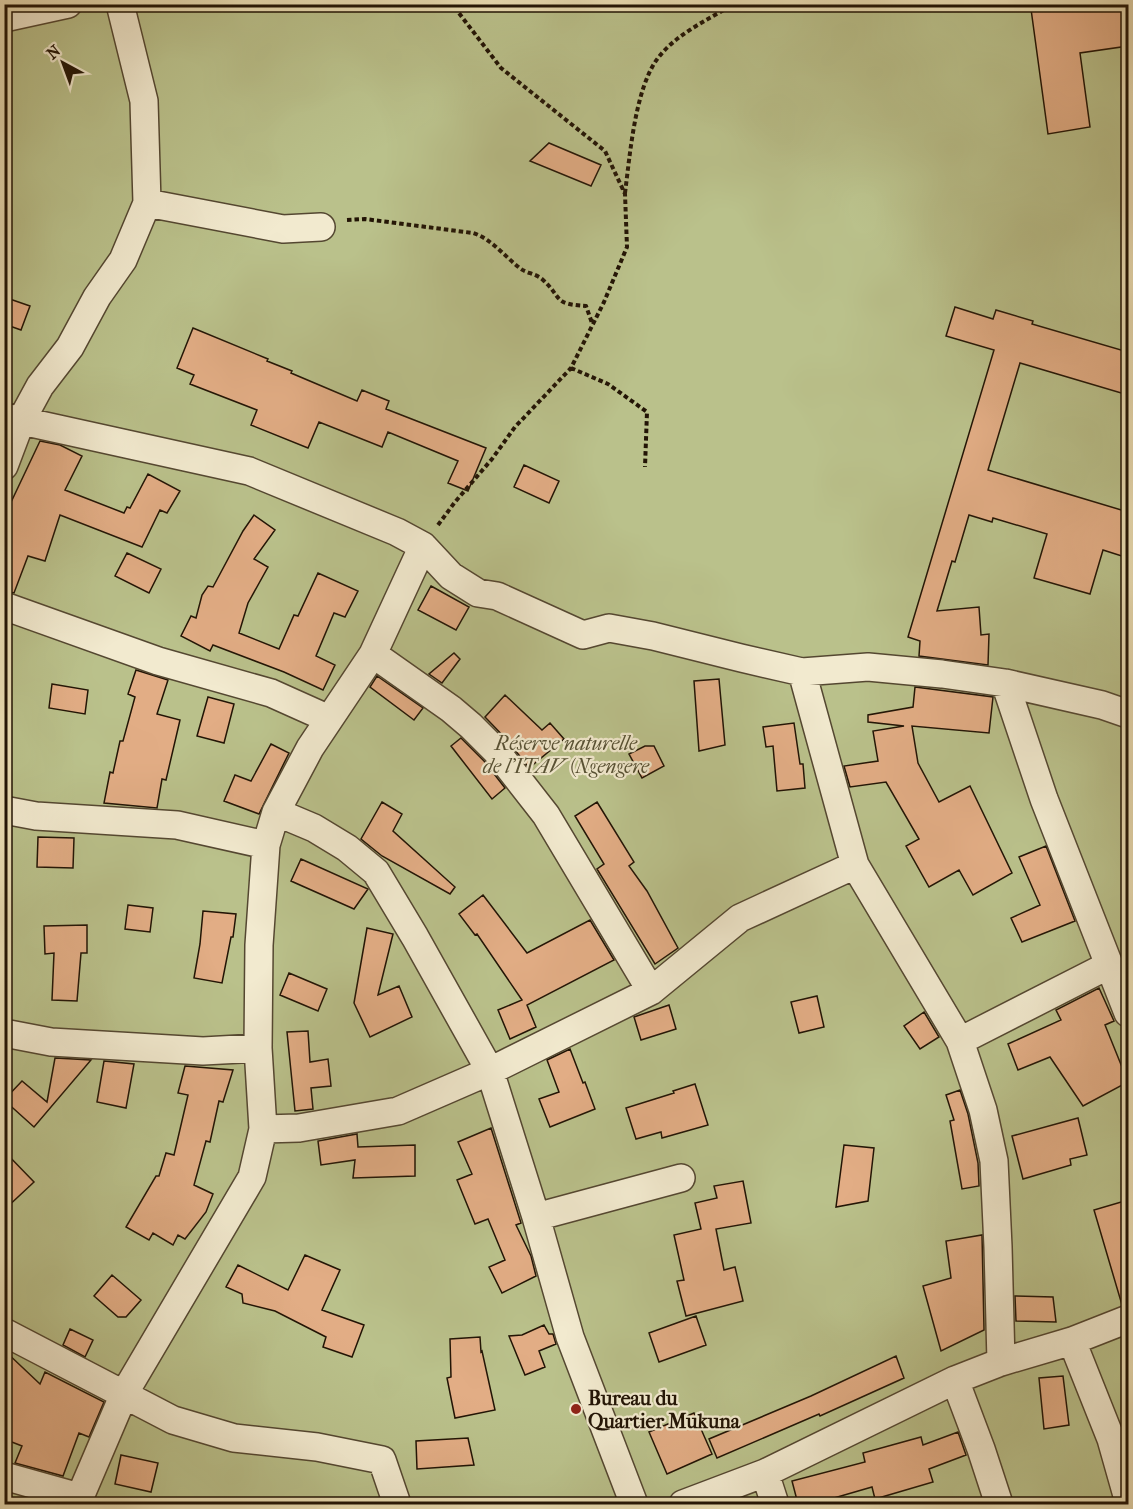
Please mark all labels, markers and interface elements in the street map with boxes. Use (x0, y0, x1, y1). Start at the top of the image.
north arrow (33, 33, 93, 93)
text: N (43, 40, 65, 63)
park label: Réserve naturelle de l'ITAV (Ngengere (483, 732, 650, 778)
place label: Bureau du Quartier Mukuna (588, 1387, 741, 1433)
marker: Bureau du Quartier Mukuna (569, 1402, 583, 1416)

